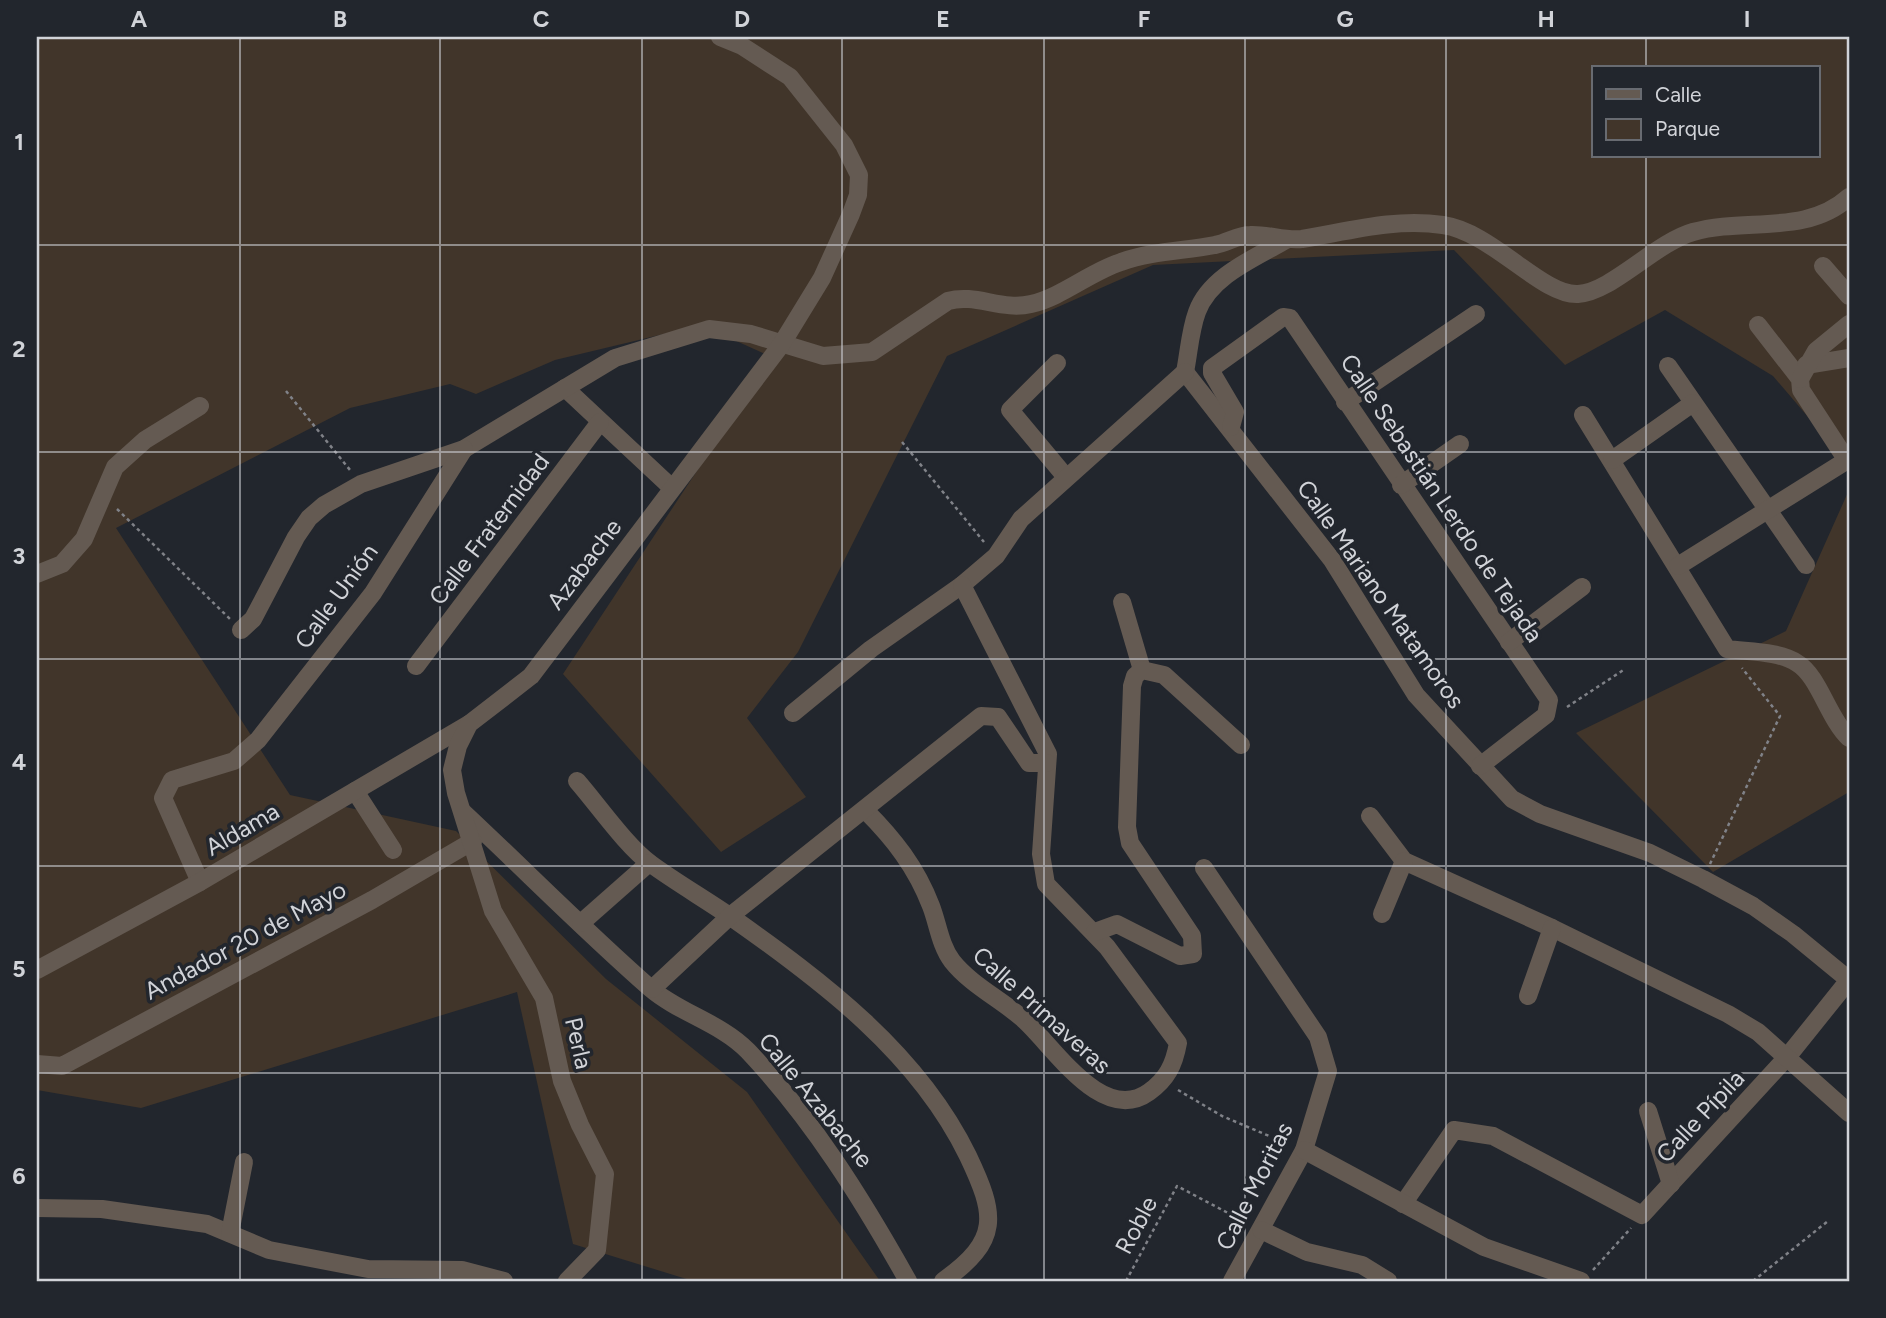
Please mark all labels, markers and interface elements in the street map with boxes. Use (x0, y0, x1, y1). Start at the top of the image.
text: A (131, 5, 148, 33)
text: B (333, 5, 347, 33)
text: C (533, 5, 550, 33)
text: D (734, 5, 750, 33)
text: E (936, 5, 950, 33)
text: F (1138, 5, 1151, 33)
text: G (1336, 5, 1354, 33)
text: H (1537, 5, 1555, 33)
text: I (1744, 5, 1750, 33)
legend (1592, 66, 1820, 158)
text: Calle (1655, 82, 1702, 107)
text: Parque (1655, 116, 1720, 141)
text: 1 (14, 128, 24, 156)
text: 2 (12, 335, 26, 363)
street label: Calle Sebastián Lerdo de Tejada (1335, 348, 1549, 648)
street label: Calle Fraternidad (423, 448, 555, 610)
street label: Calle Mariano Matamoros (1291, 474, 1471, 714)
street label: Azabache (541, 513, 627, 615)
street label: Calle Unión (288, 538, 384, 654)
text: 3 (13, 542, 25, 570)
text: 4 (12, 748, 26, 776)
street label: Aldama (200, 796, 284, 862)
street label: Andador 20 de Mayo (139, 875, 351, 1005)
street label: Calle Primaveras (967, 940, 1117, 1080)
text: 5 (12, 955, 26, 983)
street label: Perla (559, 1014, 599, 1072)
street label: Calle Azabache (753, 1027, 879, 1173)
street label: Calle Pípila (1650, 1064, 1750, 1168)
street label: Calle Moritas (1209, 1117, 1299, 1255)
text: 6 (12, 1162, 26, 1190)
street label: Roble (1109, 1191, 1163, 1259)

